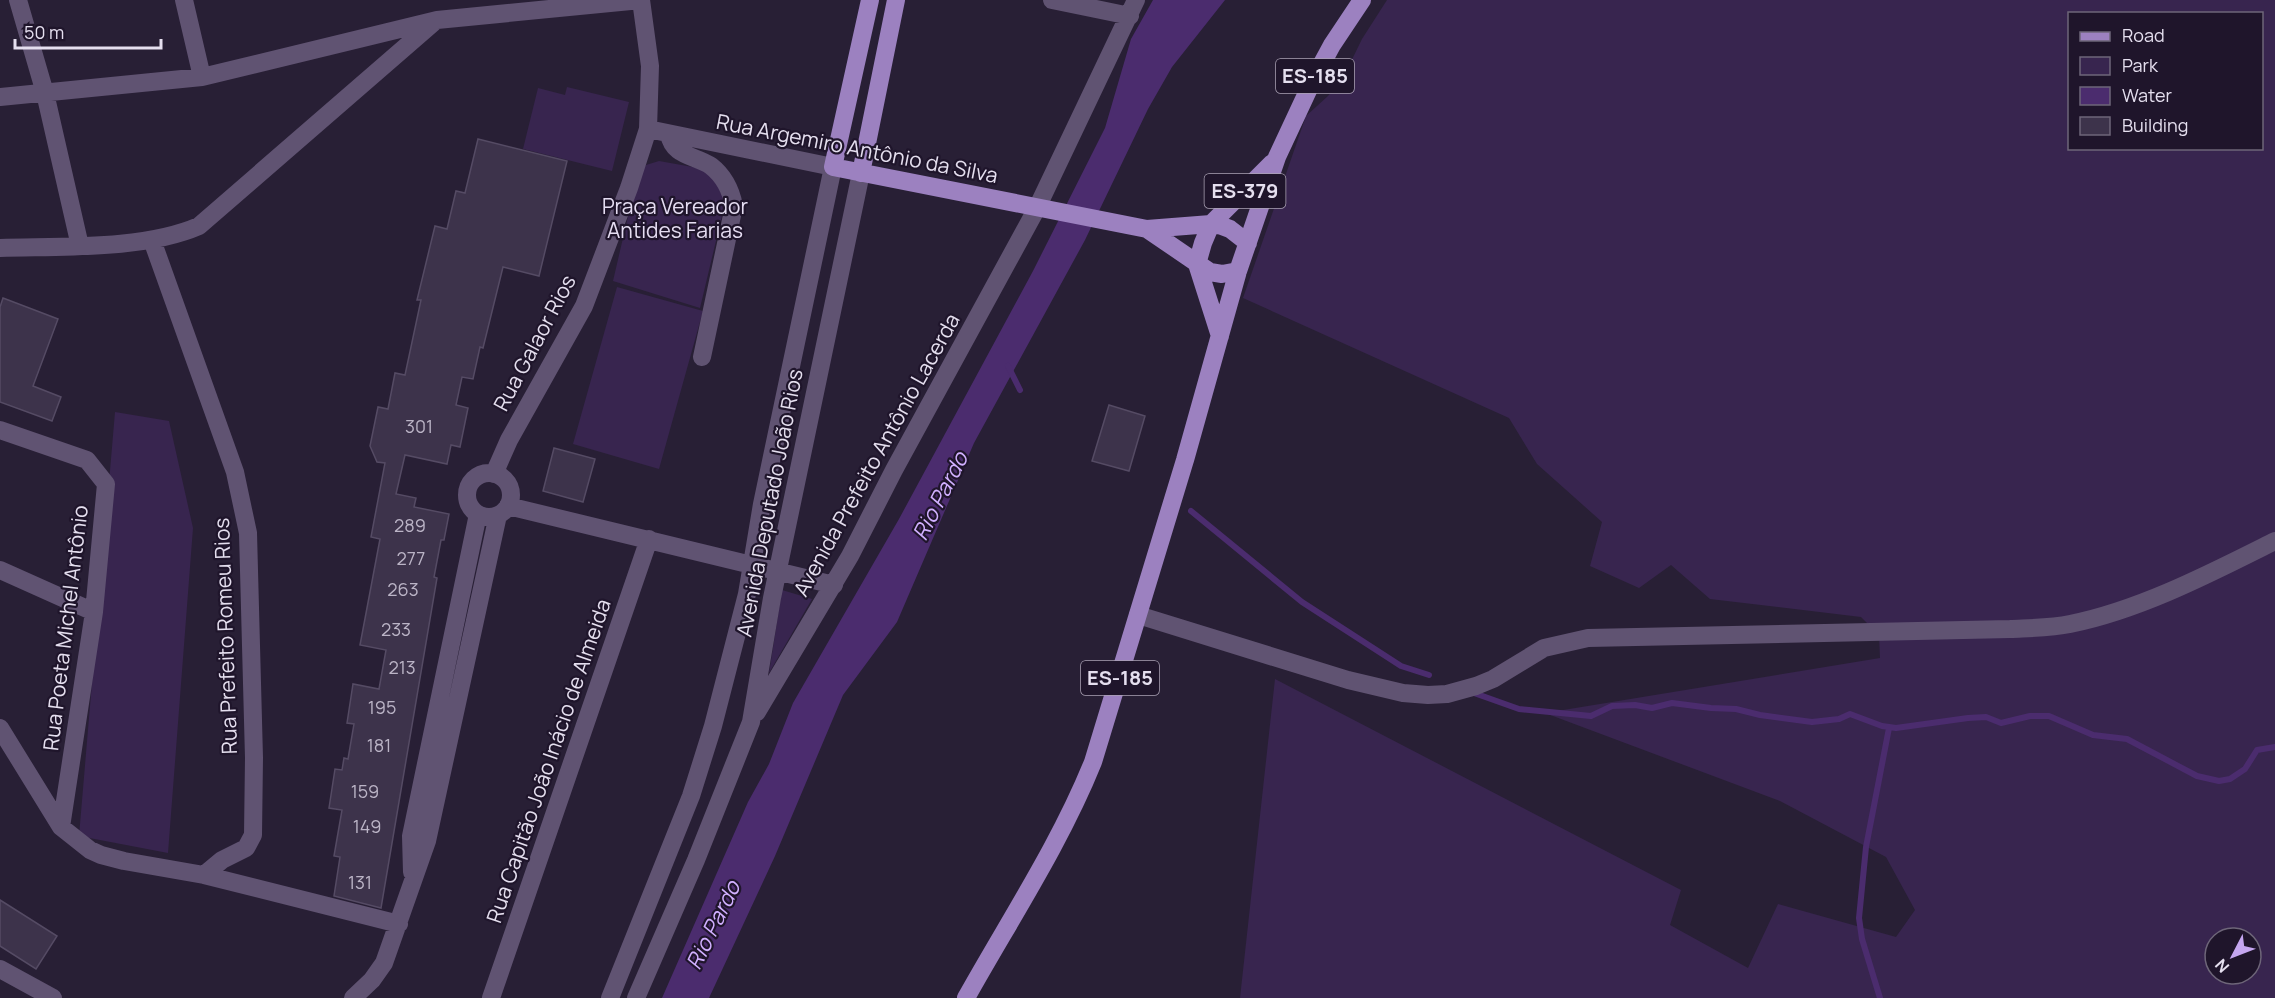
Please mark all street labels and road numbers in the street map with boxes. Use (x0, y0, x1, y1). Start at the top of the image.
road number: ES-185 (1276, 59, 1354, 93)
street label: Rua Argemiro Antônio da Silva (714, 107, 1000, 189)
road number: ES-379 (1204, 174, 1286, 208)
street label: Rua Galaor Rios (486, 270, 582, 415)
street label: Avenida Prefeito Antônio Lacerda (787, 308, 966, 601)
street label: Avenida Deputado João Rios (729, 366, 809, 639)
street label: Rua Poeta Michel Antônio (36, 503, 94, 752)
street label: Rua Prefeito Romeu Rios (207, 517, 243, 755)
street label: Rua Capitão João Inácio de Almeida (479, 595, 617, 926)
road number: ES-185 (1081, 661, 1159, 695)

